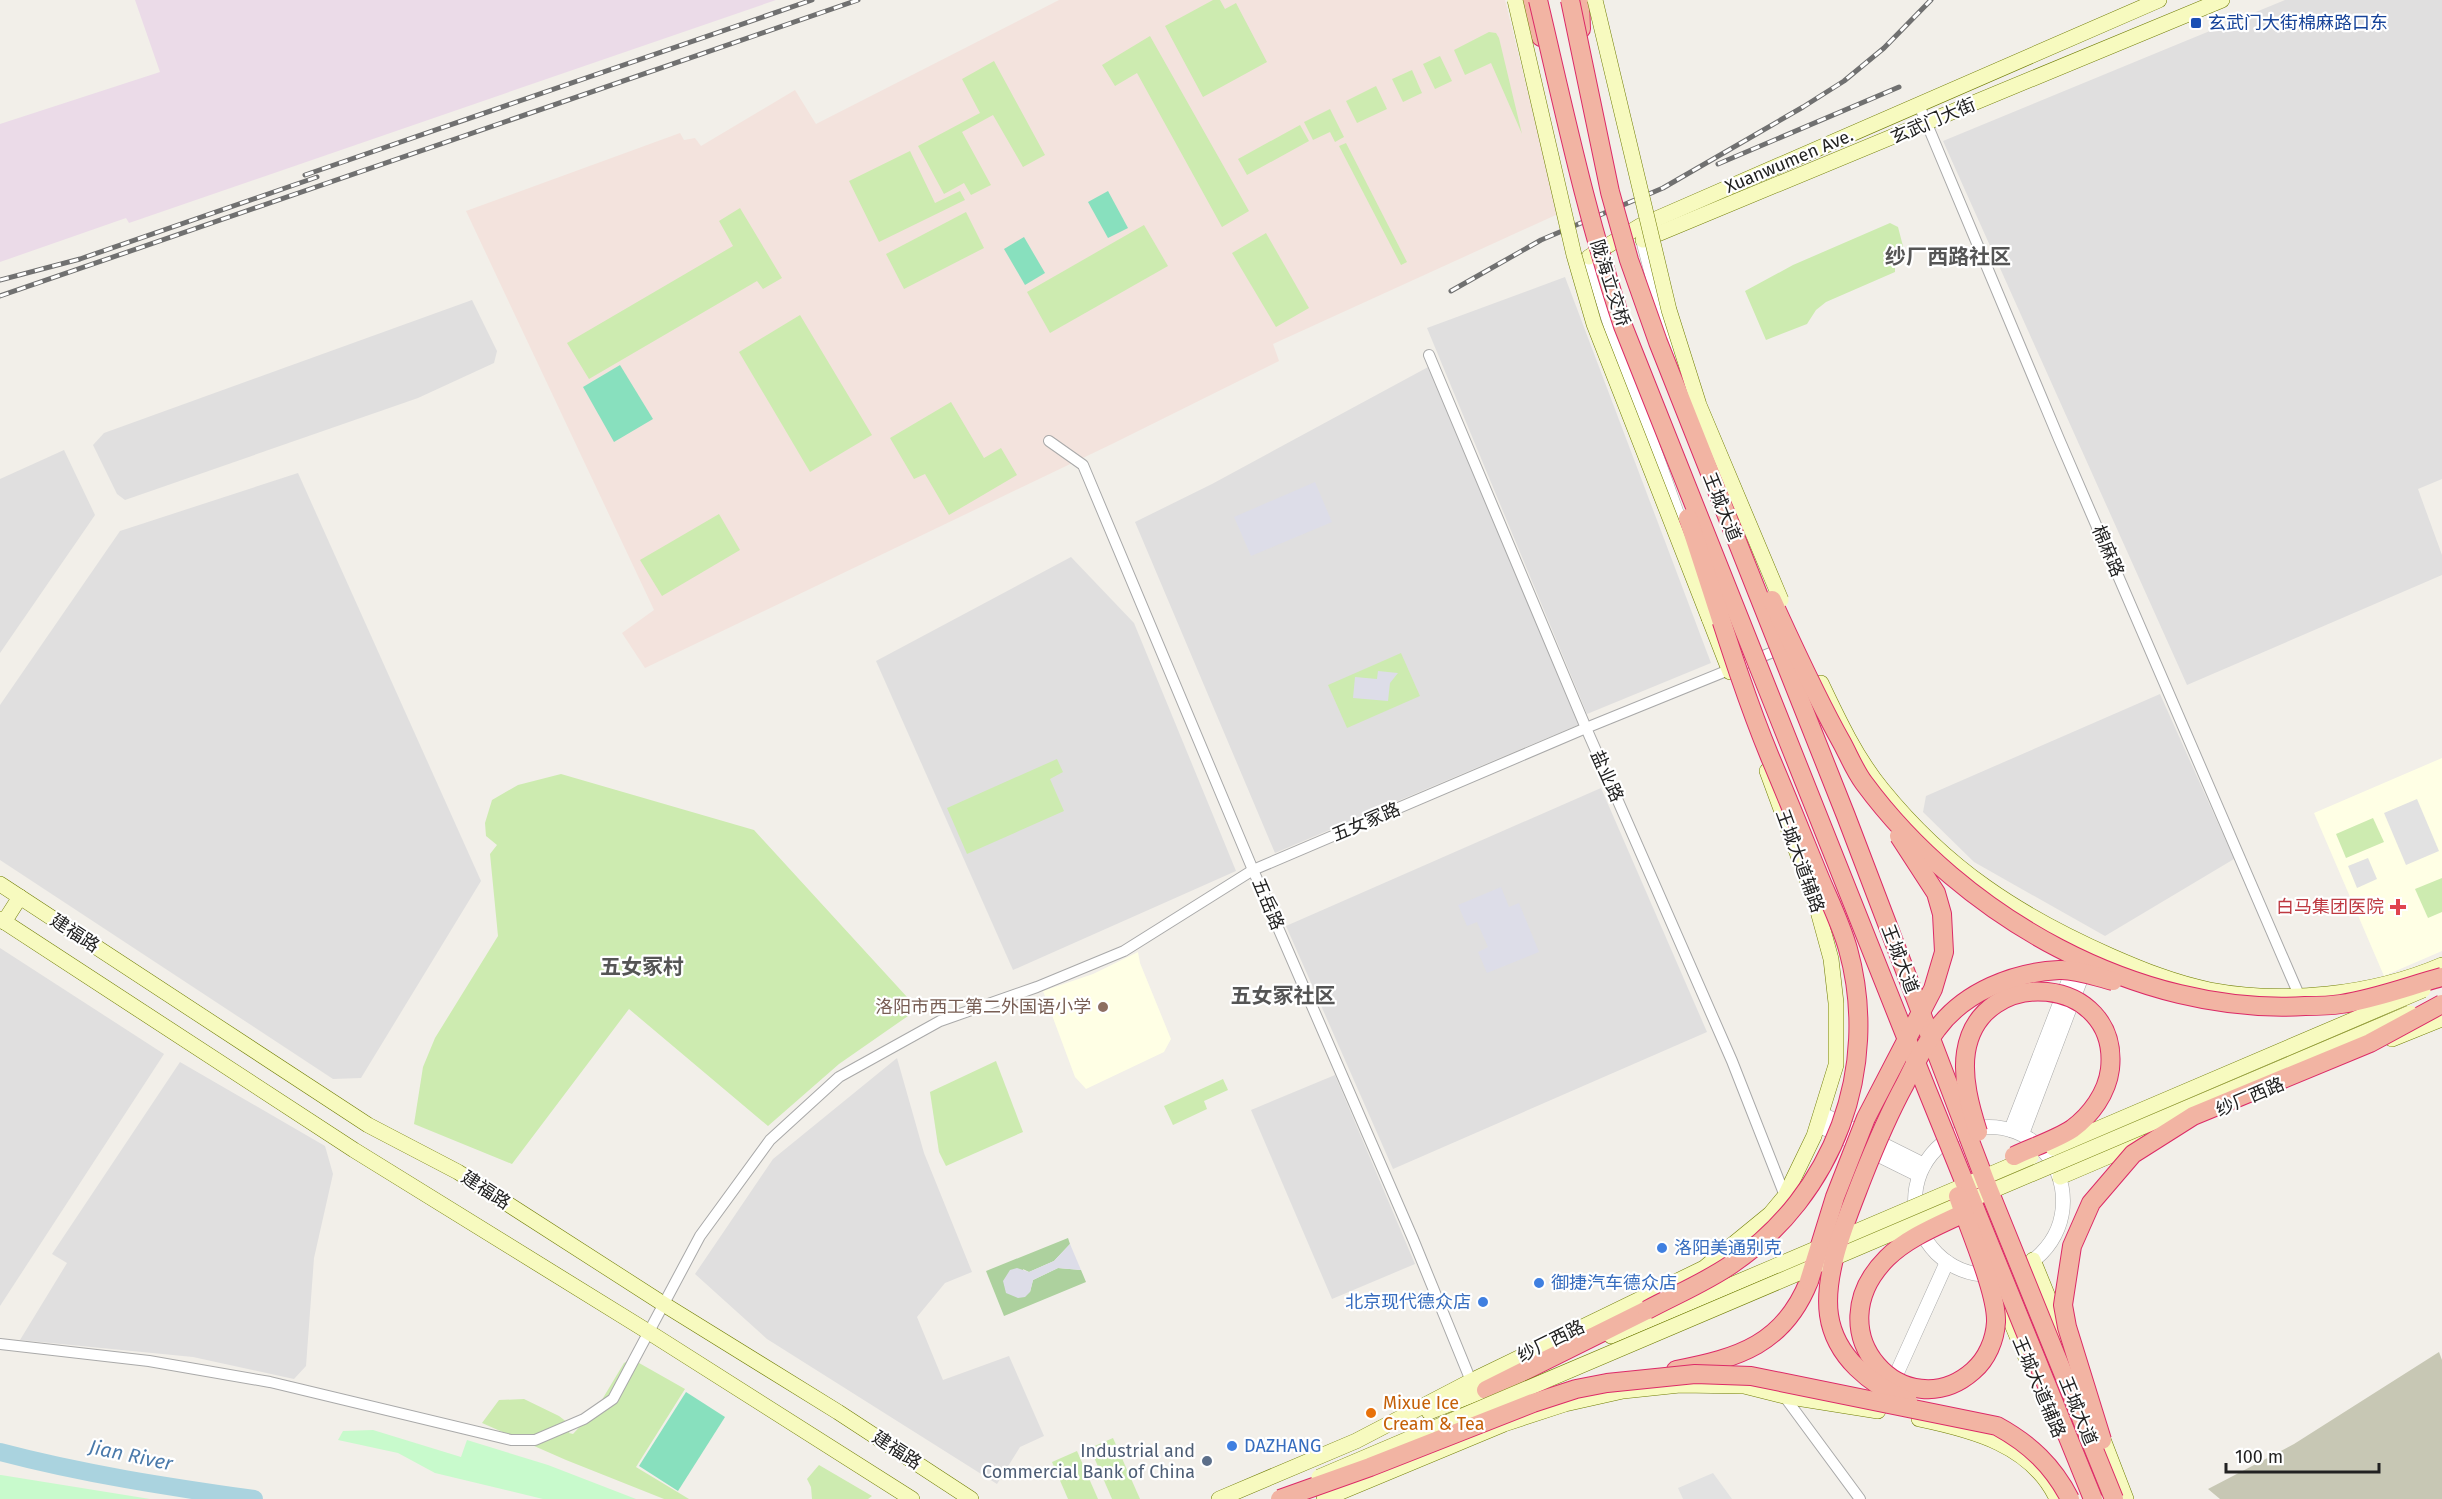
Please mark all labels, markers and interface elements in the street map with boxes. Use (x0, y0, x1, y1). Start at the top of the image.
place label: 玄武门大街棉麻路口东 (2208, 12, 2388, 34)
marker: 玄武门大街棉麻路口东 (2189, 16, 2203, 30)
street label: 玄武门大街 (1887, 93, 1979, 149)
street label: Xuanwumen Ave. (1721, 124, 1857, 198)
street label: 陇海立交桥 (1586, 237, 1634, 329)
district label: 纱厂西路社区 (1885, 244, 2011, 270)
street label: 王城大道 (1698, 470, 1746, 544)
street label: 棉麻路 (2087, 522, 2129, 580)
street label: 盐业路 (1586, 747, 1628, 805)
street label: 五女冢路 (1329, 798, 1403, 846)
street label: 王城大道辅路 (1771, 806, 1829, 916)
street label: 五岳路 (1247, 875, 1289, 933)
place label: 白马集团医院 (2276, 896, 2384, 918)
marker: 白马集团医院 (2389, 898, 2407, 916)
street label: 建福路 (46, 909, 104, 957)
street label: 王城大道 (1877, 921, 1923, 997)
district label: 五女冢村 (600, 954, 684, 980)
district label: 五女冢社区 (1231, 983, 1336, 1009)
place label: 洛阳市西工第二外国语小学 (875, 996, 1091, 1018)
marker: 洛阳市西工第二外国语小学 (1096, 1000, 1110, 1014)
street label: 纱厂西路 (2213, 1073, 2287, 1121)
street label: 建福路 (457, 1166, 515, 1214)
place label: 洛阳美通别克 (1674, 1237, 1782, 1259)
marker: 洛阳美通别克 (1655, 1241, 1669, 1255)
place label: 御捷汽车德众店 (1551, 1272, 1677, 1294)
marker: 御捷汽车德众店 (1532, 1276, 1546, 1290)
place label: 北京现代德众店 (1345, 1291, 1471, 1313)
marker: 北京现代德众店 (1476, 1295, 1490, 1309)
street label: 纱厂西路 (1514, 1315, 1588, 1367)
street label: 王城大道辅路 (2008, 1333, 2070, 1441)
street label: 王城大道 (2054, 1374, 2102, 1448)
place label: Mixue Ice Cream & Tea (1383, 1392, 1484, 1435)
marker: Mixue Ice Cream & Tea (1364, 1406, 1378, 1420)
street label: 建福路 (868, 1426, 926, 1474)
water label: Jian River (86, 1434, 176, 1476)
place label: DAZHANG (1244, 1435, 1321, 1457)
scale bar (2226, 1436, 2379, 1474)
marker: DAZHANG (1225, 1439, 1239, 1453)
place label: Industrial and Commercial Bank of China (982, 1440, 1195, 1483)
text: 100 m (2235, 1446, 2283, 1468)
marker: Industrial and Commercial Bank of China (1200, 1454, 1214, 1468)

